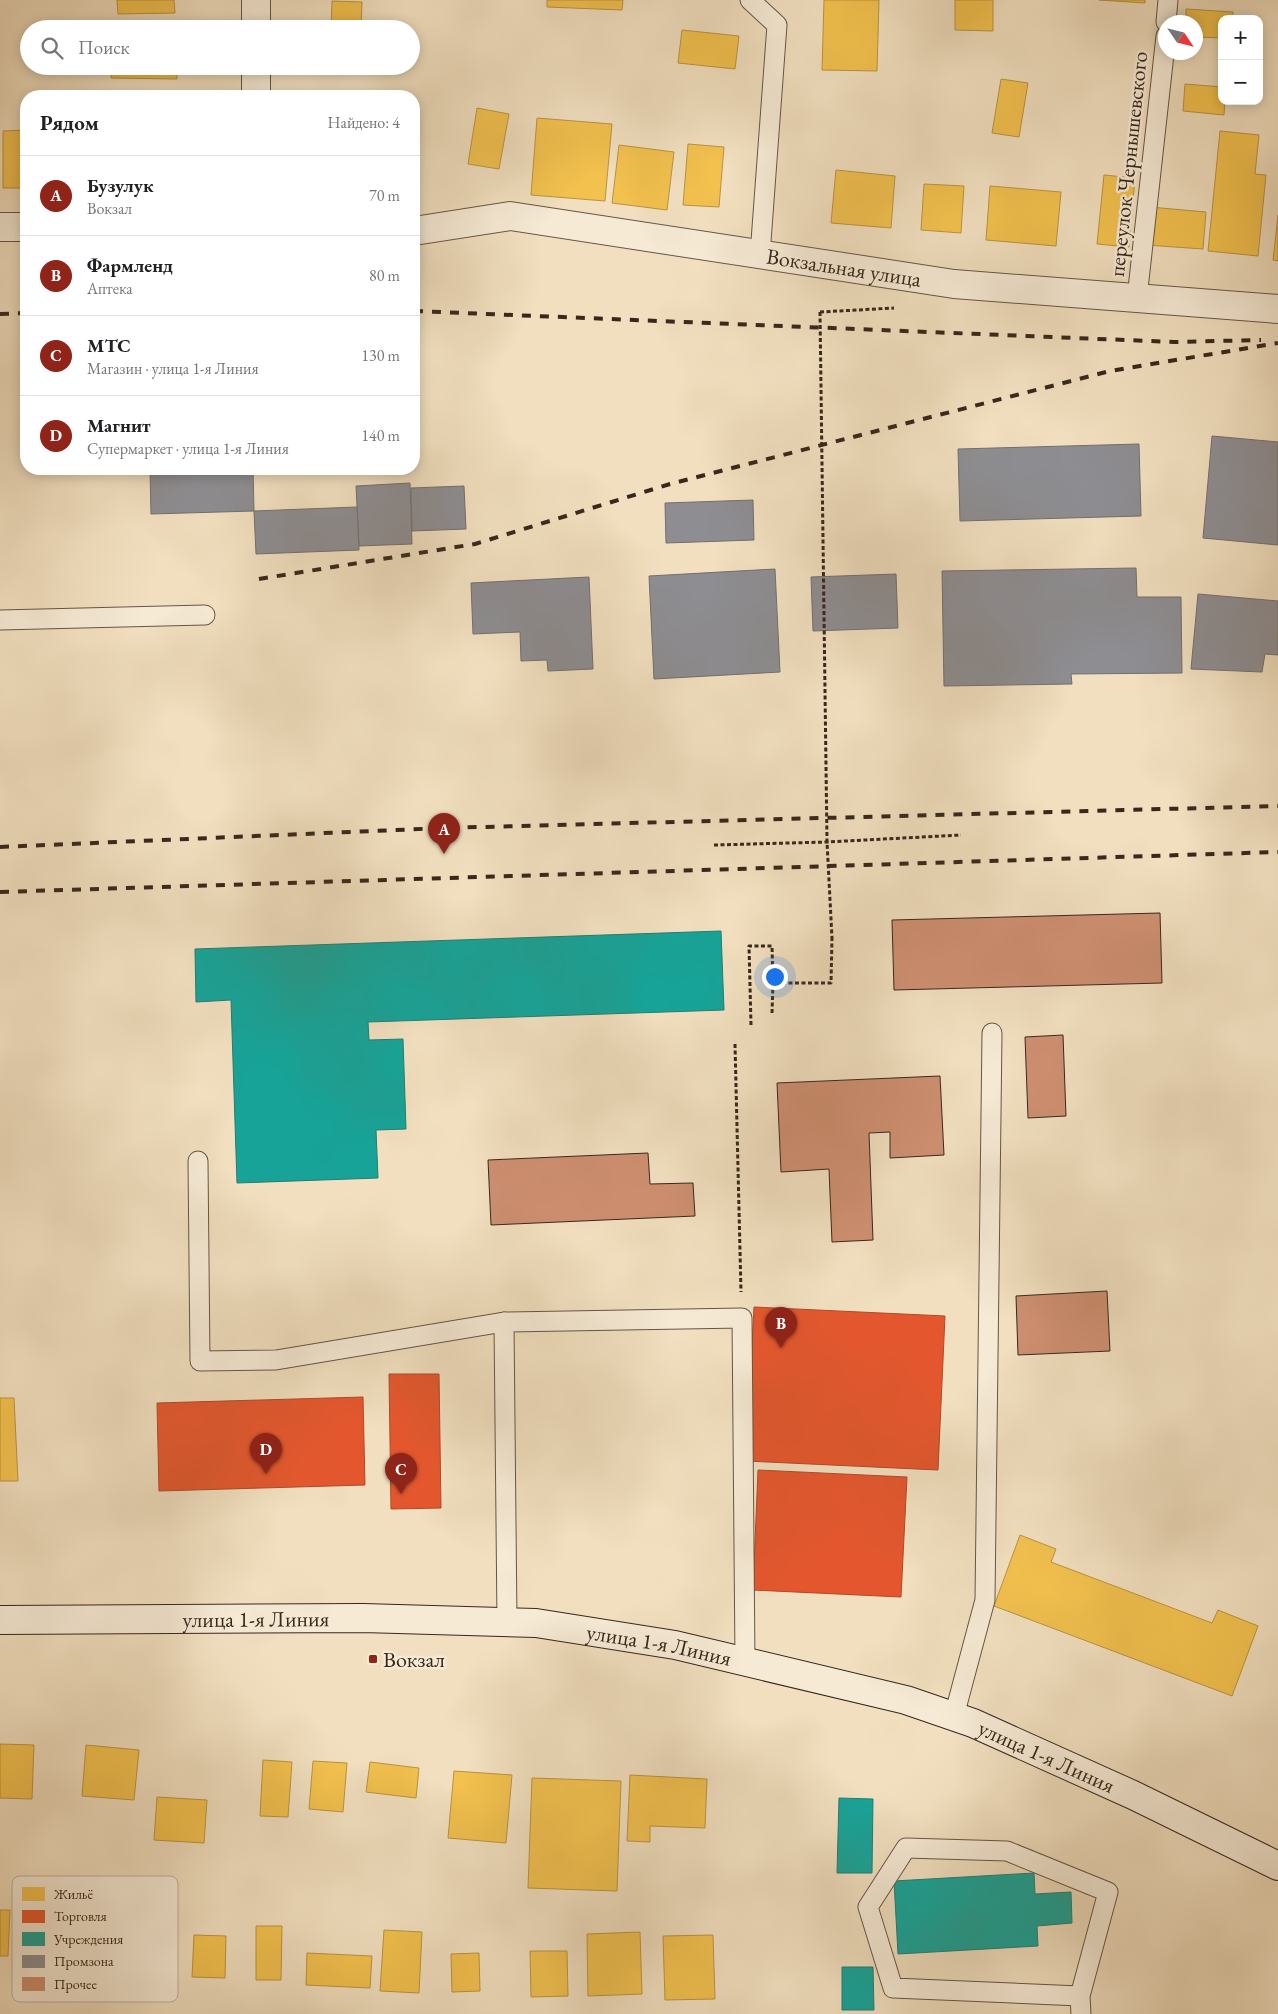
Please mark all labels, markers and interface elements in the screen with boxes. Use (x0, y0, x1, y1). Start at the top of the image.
north arrow (1158, 15, 1203, 60)
map controls (1218, 15, 1263, 105)
button: + (1218, 15, 1263, 60)
search box (20, 20, 420, 75)
icon: search (38, 34, 66, 62)
text: Поиск (78, 35, 130, 60)
street label: переулок Чернышевского (1102, 50, 1154, 278)
button: − (1218, 60, 1263, 105)
text: Рядом (40, 109, 99, 136)
text: Найдено: 4 (328, 112, 400, 133)
text: Бузулук (87, 173, 154, 198)
text: A (50, 185, 62, 206)
text: 70 m (369, 185, 400, 206)
text: Вокзал (87, 198, 132, 219)
street label: Вокзальная улица (764, 241, 924, 293)
text: Фармленд (87, 253, 173, 278)
text: B (51, 265, 61, 286)
text: 80 m (369, 265, 400, 286)
text: Аптека (87, 278, 133, 299)
text: МТС (87, 333, 131, 358)
text: C (50, 345, 62, 366)
text: 130 m (361, 345, 400, 366)
text: Магазин · улица 1-я Линия (87, 358, 259, 379)
text: Магнит (87, 413, 151, 438)
text: D (50, 425, 62, 446)
text: 140 m (361, 425, 400, 446)
text: Супермаркет · улица 1-я Линия (87, 438, 289, 459)
pin: A (428, 813, 460, 854)
your location (762, 964, 788, 990)
pin: B (765, 1307, 797, 1348)
pin: D (250, 1433, 282, 1474)
pin: C (385, 1453, 417, 1494)
street label: улица 1-я Линия (182, 1604, 330, 1633)
street label: улица 1-я Линия (585, 1617, 735, 1672)
place label: Вокзал (383, 1645, 445, 1674)
marker: Вокзал (367, 1653, 379, 1665)
street label: улица 1-я Линия (974, 1713, 1120, 1800)
legend (12, 1876, 178, 2002)
text: Жильё (53, 1885, 94, 1903)
text: Торговля (54, 1907, 107, 1925)
text: Учреждения (53, 1930, 123, 1948)
text: Промзона (54, 1952, 114, 1970)
text: Прочее (54, 1975, 97, 1993)

